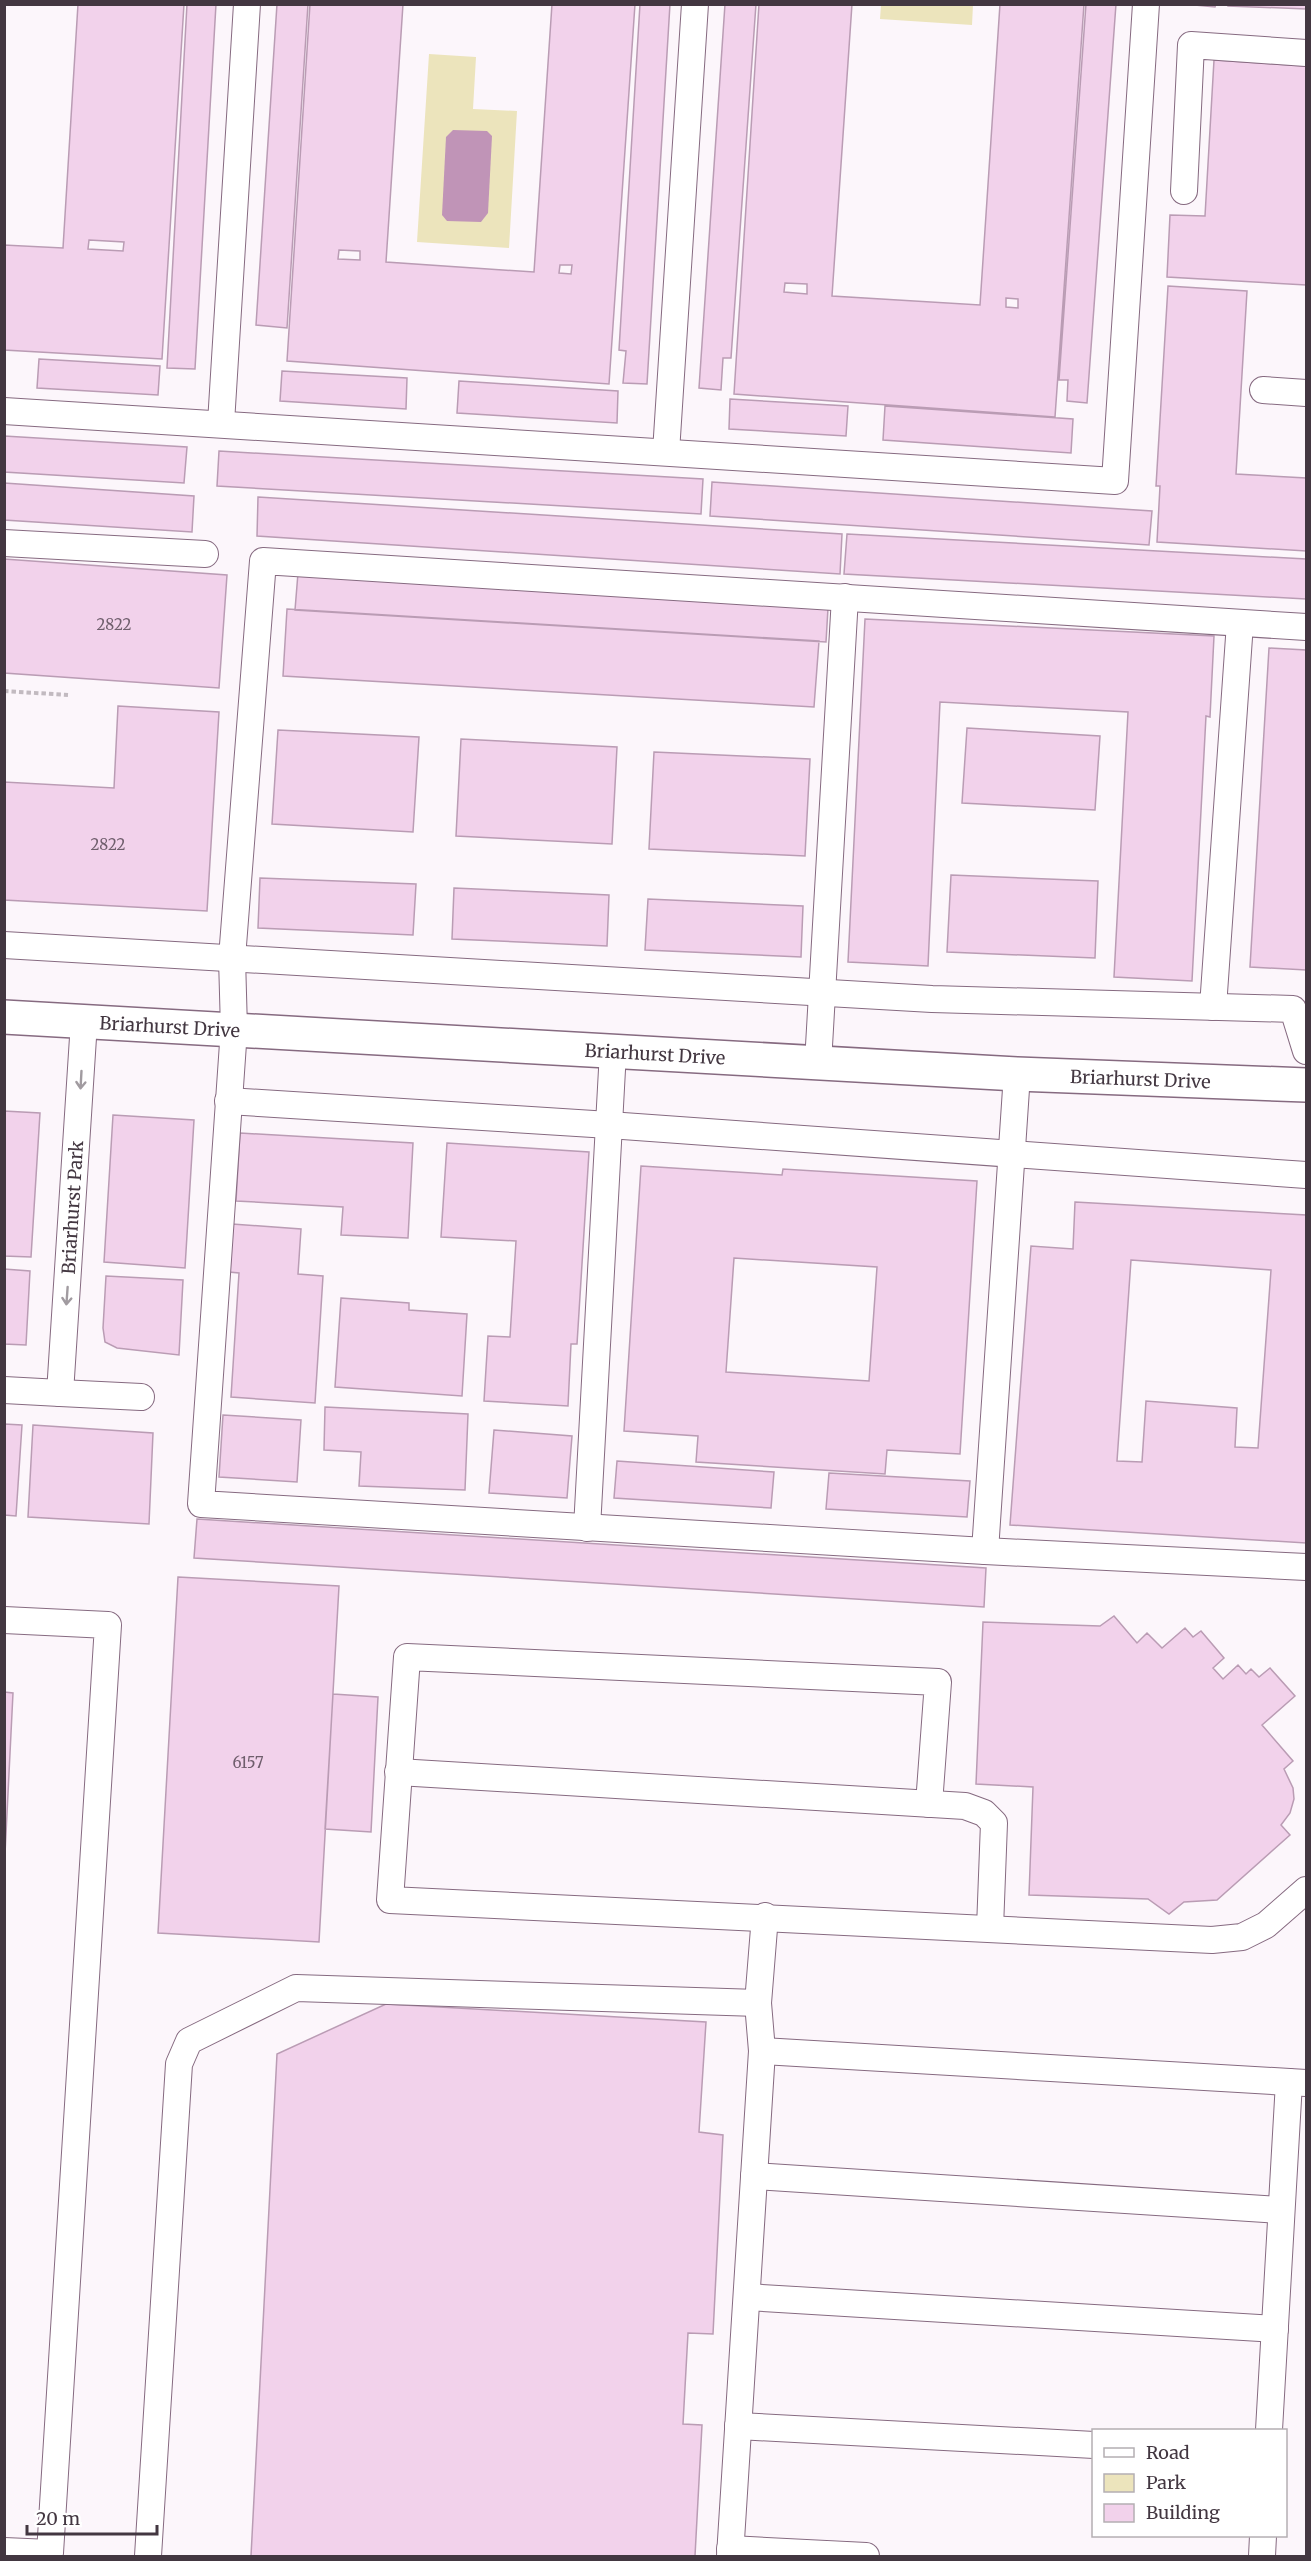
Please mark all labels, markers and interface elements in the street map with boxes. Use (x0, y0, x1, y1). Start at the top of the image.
house number: 2822 (97, 615, 132, 634)
house number: 2822 (91, 835, 126, 854)
street label: Briarhurst Drive (99, 1011, 241, 1042)
street label: Briarhurst Drive (584, 1038, 726, 1069)
street label: Briarhurst Drive (1070, 1065, 1211, 1093)
one-way arrow (75, 1070, 86, 1090)
street label: Briarhurst Park (56, 1139, 88, 1275)
one-way arrow (61, 1286, 72, 1306)
house number: 6157 (232, 1753, 264, 1772)
legend (1092, 2429, 1287, 2537)
text: Road (1146, 2441, 1190, 2464)
text: Park (1146, 2471, 1187, 2494)
scale bar (27, 2498, 158, 2536)
text: Building (1146, 2501, 1220, 2524)
text: 20 m (36, 2507, 80, 2530)

